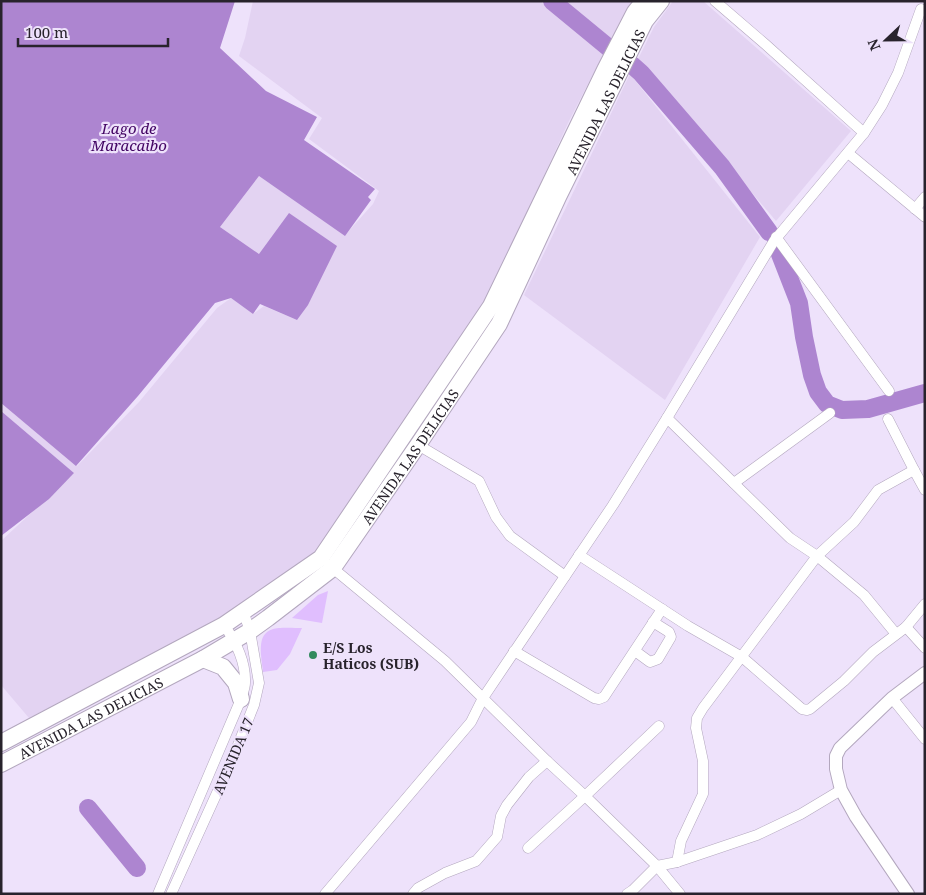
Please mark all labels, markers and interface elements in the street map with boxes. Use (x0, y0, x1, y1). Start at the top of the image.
scale bar (18, 15, 168, 47)
north arrow (861, 15, 911, 65)
text: 100 m (25, 22, 68, 42)
street label: AVENIDA LAS DELICIAS (561, 26, 649, 178)
text: N (863, 36, 884, 54)
water label: Lago de Maracaibo (90, 118, 167, 155)
street label: AVENIDA LAS DELICIAS (357, 385, 463, 528)
place label: E/S Los Haticos (SUB) (323, 638, 419, 673)
marker: E/S Los Haticos (SUB) (307, 649, 319, 661)
street label: AVENIDA LAS DELICIAS (15, 672, 166, 763)
street label: AVENIDA 17 (208, 714, 258, 797)

